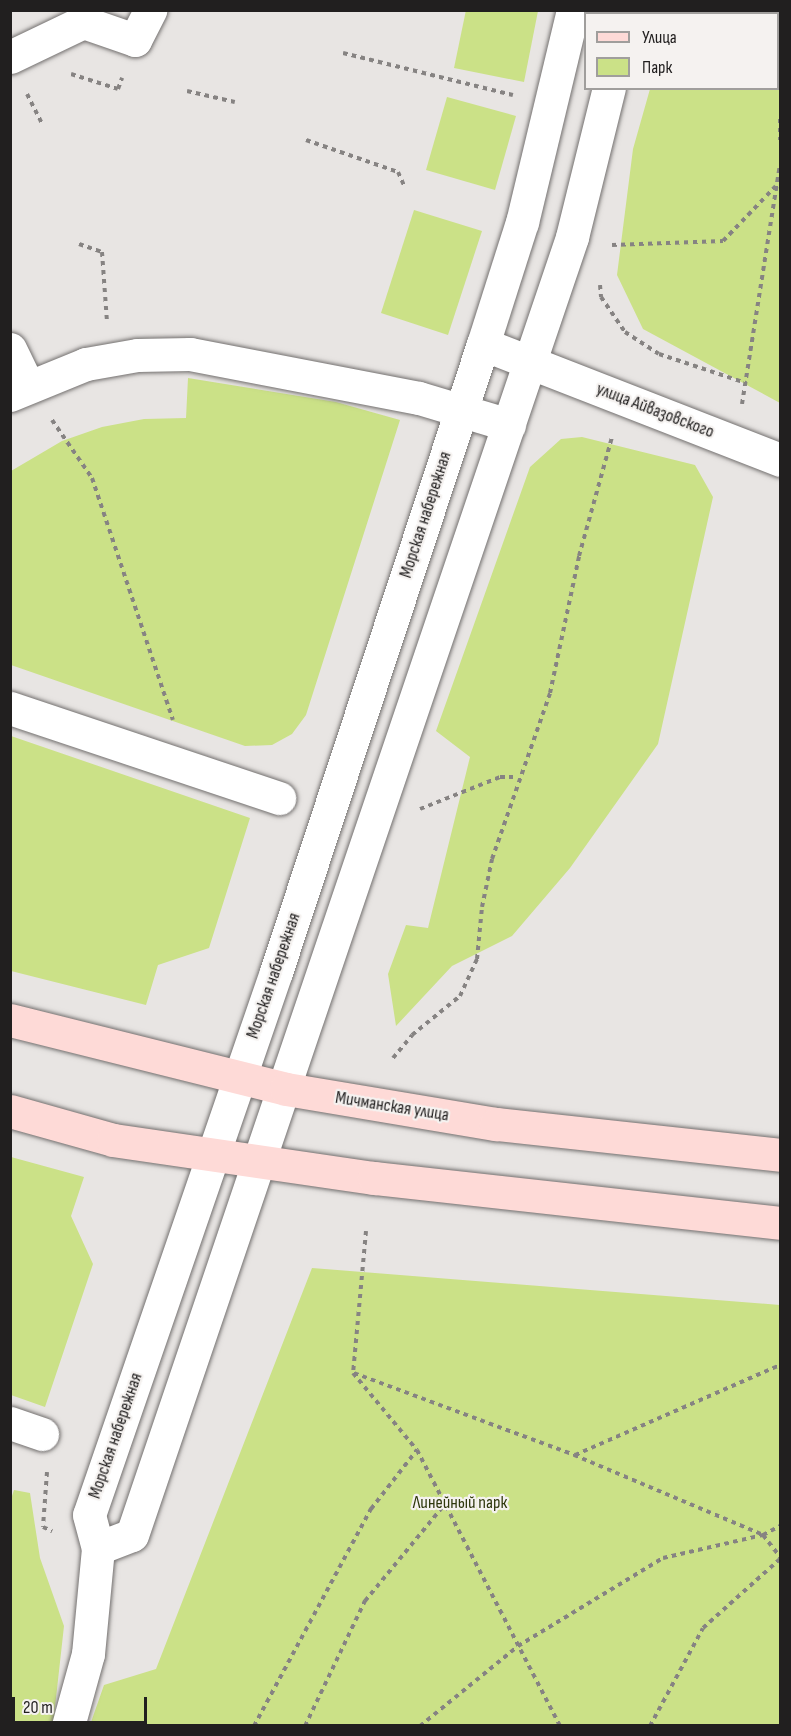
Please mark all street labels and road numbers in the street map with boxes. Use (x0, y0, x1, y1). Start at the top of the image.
street label: улица Айвазовского (593, 379, 717, 443)
street label: Морская набережная (395, 449, 457, 581)
street label: Морская набережная (242, 910, 306, 1042)
street label: Мичманская улица (334, 1087, 450, 1127)
street label: Морская набережная (84, 1370, 148, 1502)

